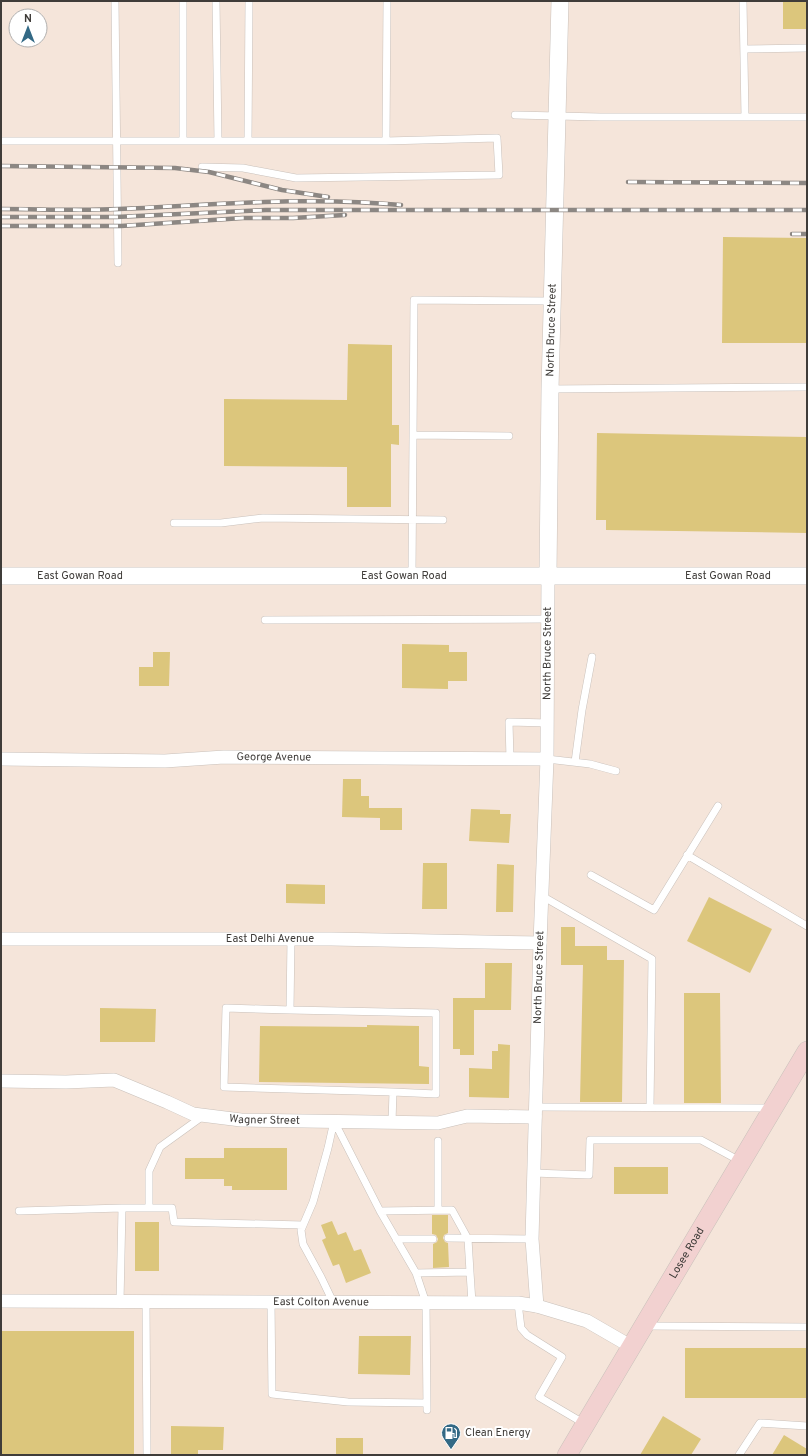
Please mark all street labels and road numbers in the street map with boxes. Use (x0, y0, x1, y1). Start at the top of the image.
street label: North Bruce Street (543, 283, 560, 377)
street label: East Gowan Road (37, 569, 123, 583)
street label: East Gowan Road (361, 569, 447, 583)
street label: East Gowan Road (685, 569, 771, 583)
street label: North Bruce Street (540, 607, 555, 700)
street label: George Avenue (236, 750, 311, 765)
street label: North Bruce Street (531, 930, 547, 1024)
street label: East Delhi Avenue (226, 932, 314, 946)
street label: Wagner Street (228, 1112, 300, 1128)
street label: Losee Road (666, 1225, 708, 1281)
street label: East Colton Avenue (273, 1295, 369, 1309)

